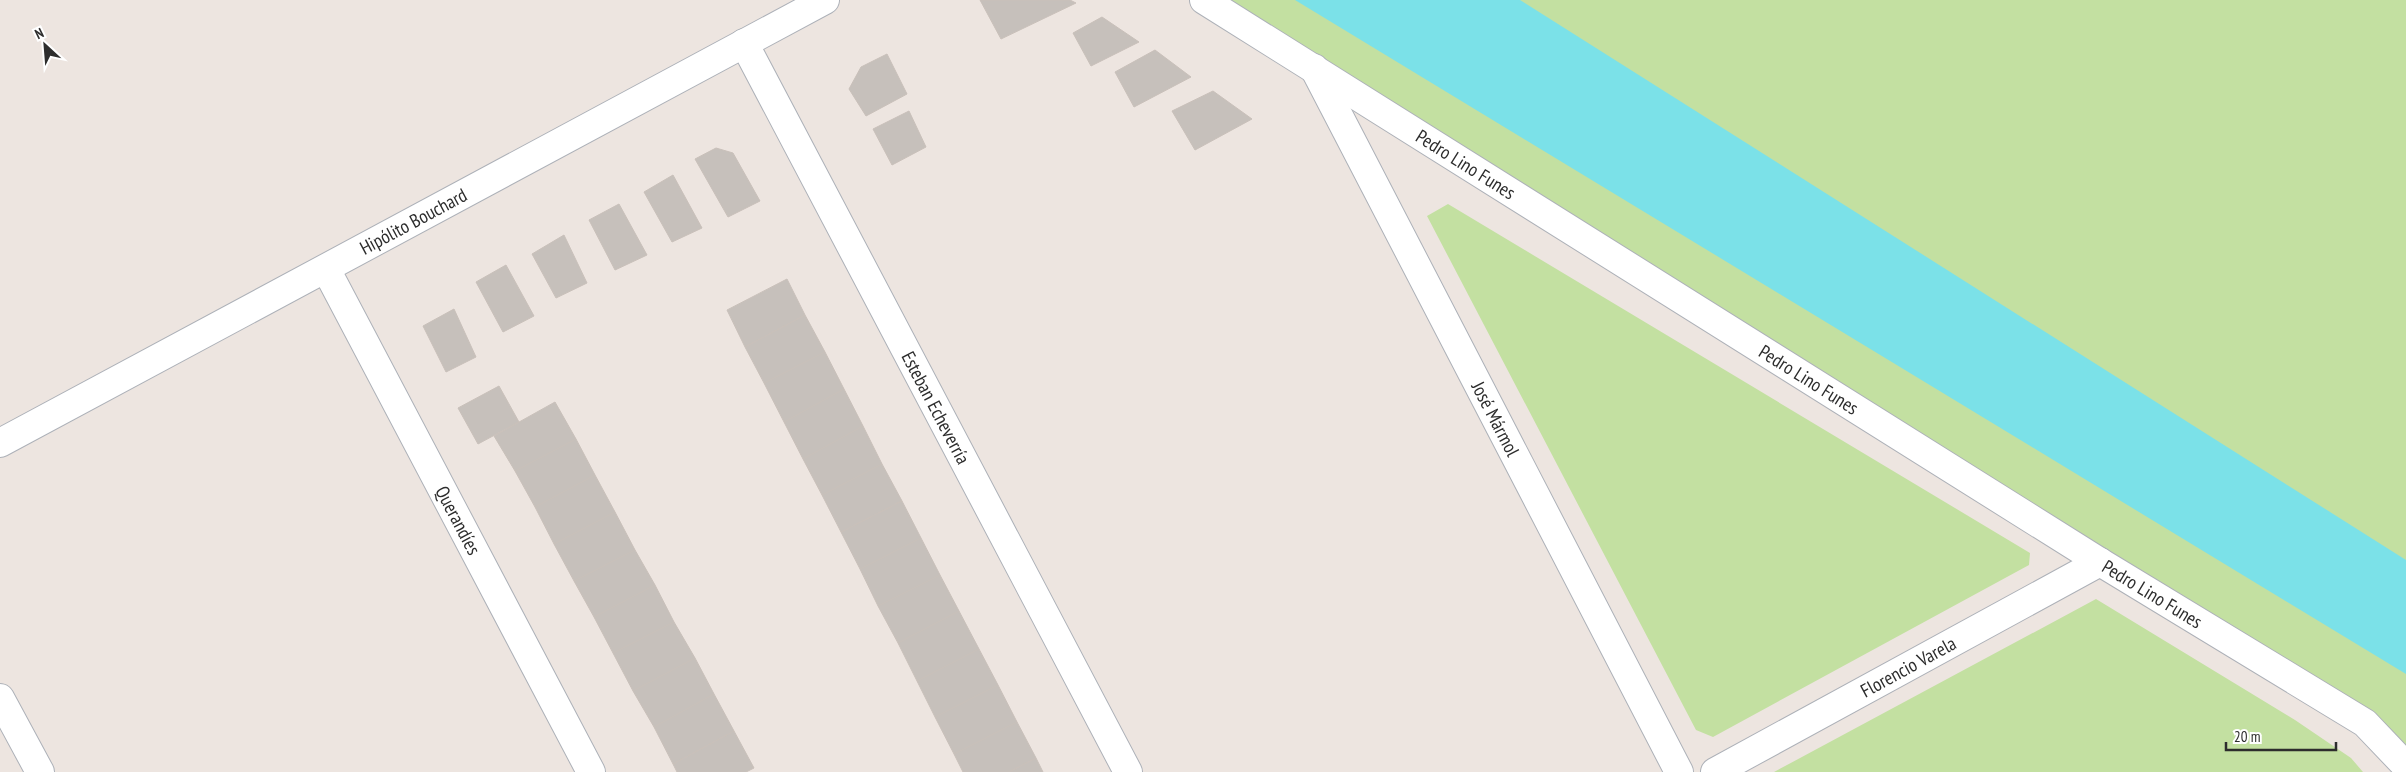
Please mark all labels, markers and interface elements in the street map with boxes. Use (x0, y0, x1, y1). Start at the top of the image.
north arrow (20, 20, 70, 70)
text: N (32, 24, 47, 43)
street label: Pedro Lino Funes (1412, 124, 1520, 204)
street label: Hipólito Bouchard (355, 183, 471, 260)
street label: Pedro Lino Funes (1755, 339, 1863, 420)
street label: Esteban Echeverría (896, 347, 976, 468)
street label: José Mármol (1466, 376, 1525, 461)
street label: Querandíes (430, 482, 486, 559)
street label: Pedro Lino Funes (2098, 554, 2207, 633)
street label: Florencio Varela (1856, 631, 1960, 702)
scale bar (2226, 720, 2336, 752)
text: 20 m (2234, 727, 2260, 746)

